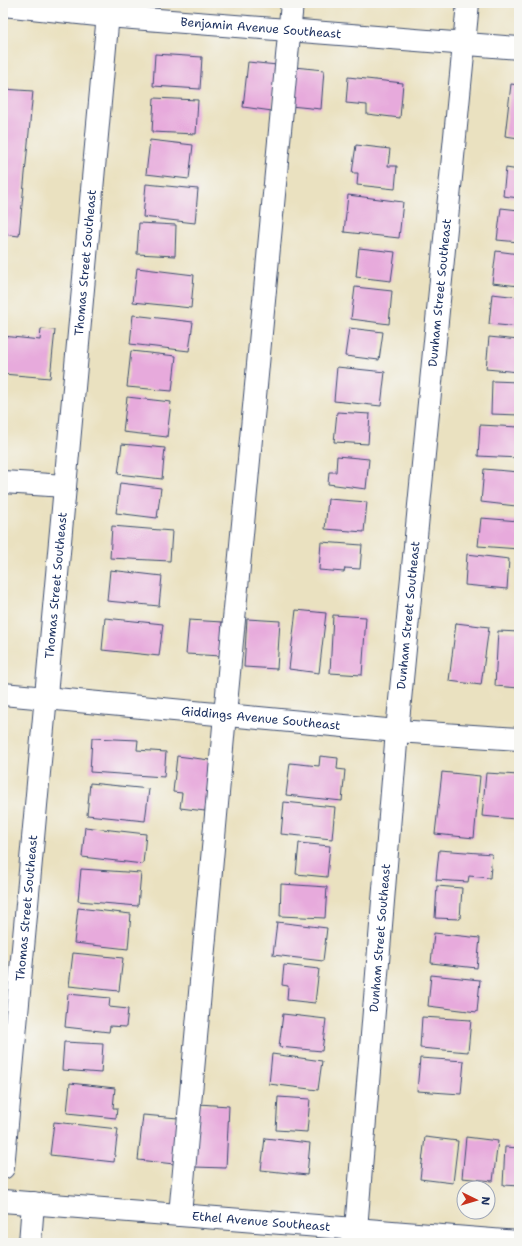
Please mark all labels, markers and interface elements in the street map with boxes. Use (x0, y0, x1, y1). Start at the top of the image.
street label: Benjamin Avenue Southeast (180, 14, 342, 42)
street label: Thomas Street Southeast (71, 189, 100, 337)
street label: Dunham Street Southeast (425, 218, 455, 368)
street label: Thomas Street Southeast (41, 512, 71, 659)
street label: Dunham Street Southeast (393, 540, 423, 690)
street label: Giddings Avenue Southeast (181, 703, 341, 734)
street label: Thomas Street Southeast (12, 834, 41, 982)
street label: Dunham Street Southeast (366, 863, 394, 1013)
north arrow (456, 1180, 496, 1220)
text: N (478, 1196, 493, 1206)
street label: Ethel Avenue Southeast (191, 1208, 331, 1235)

